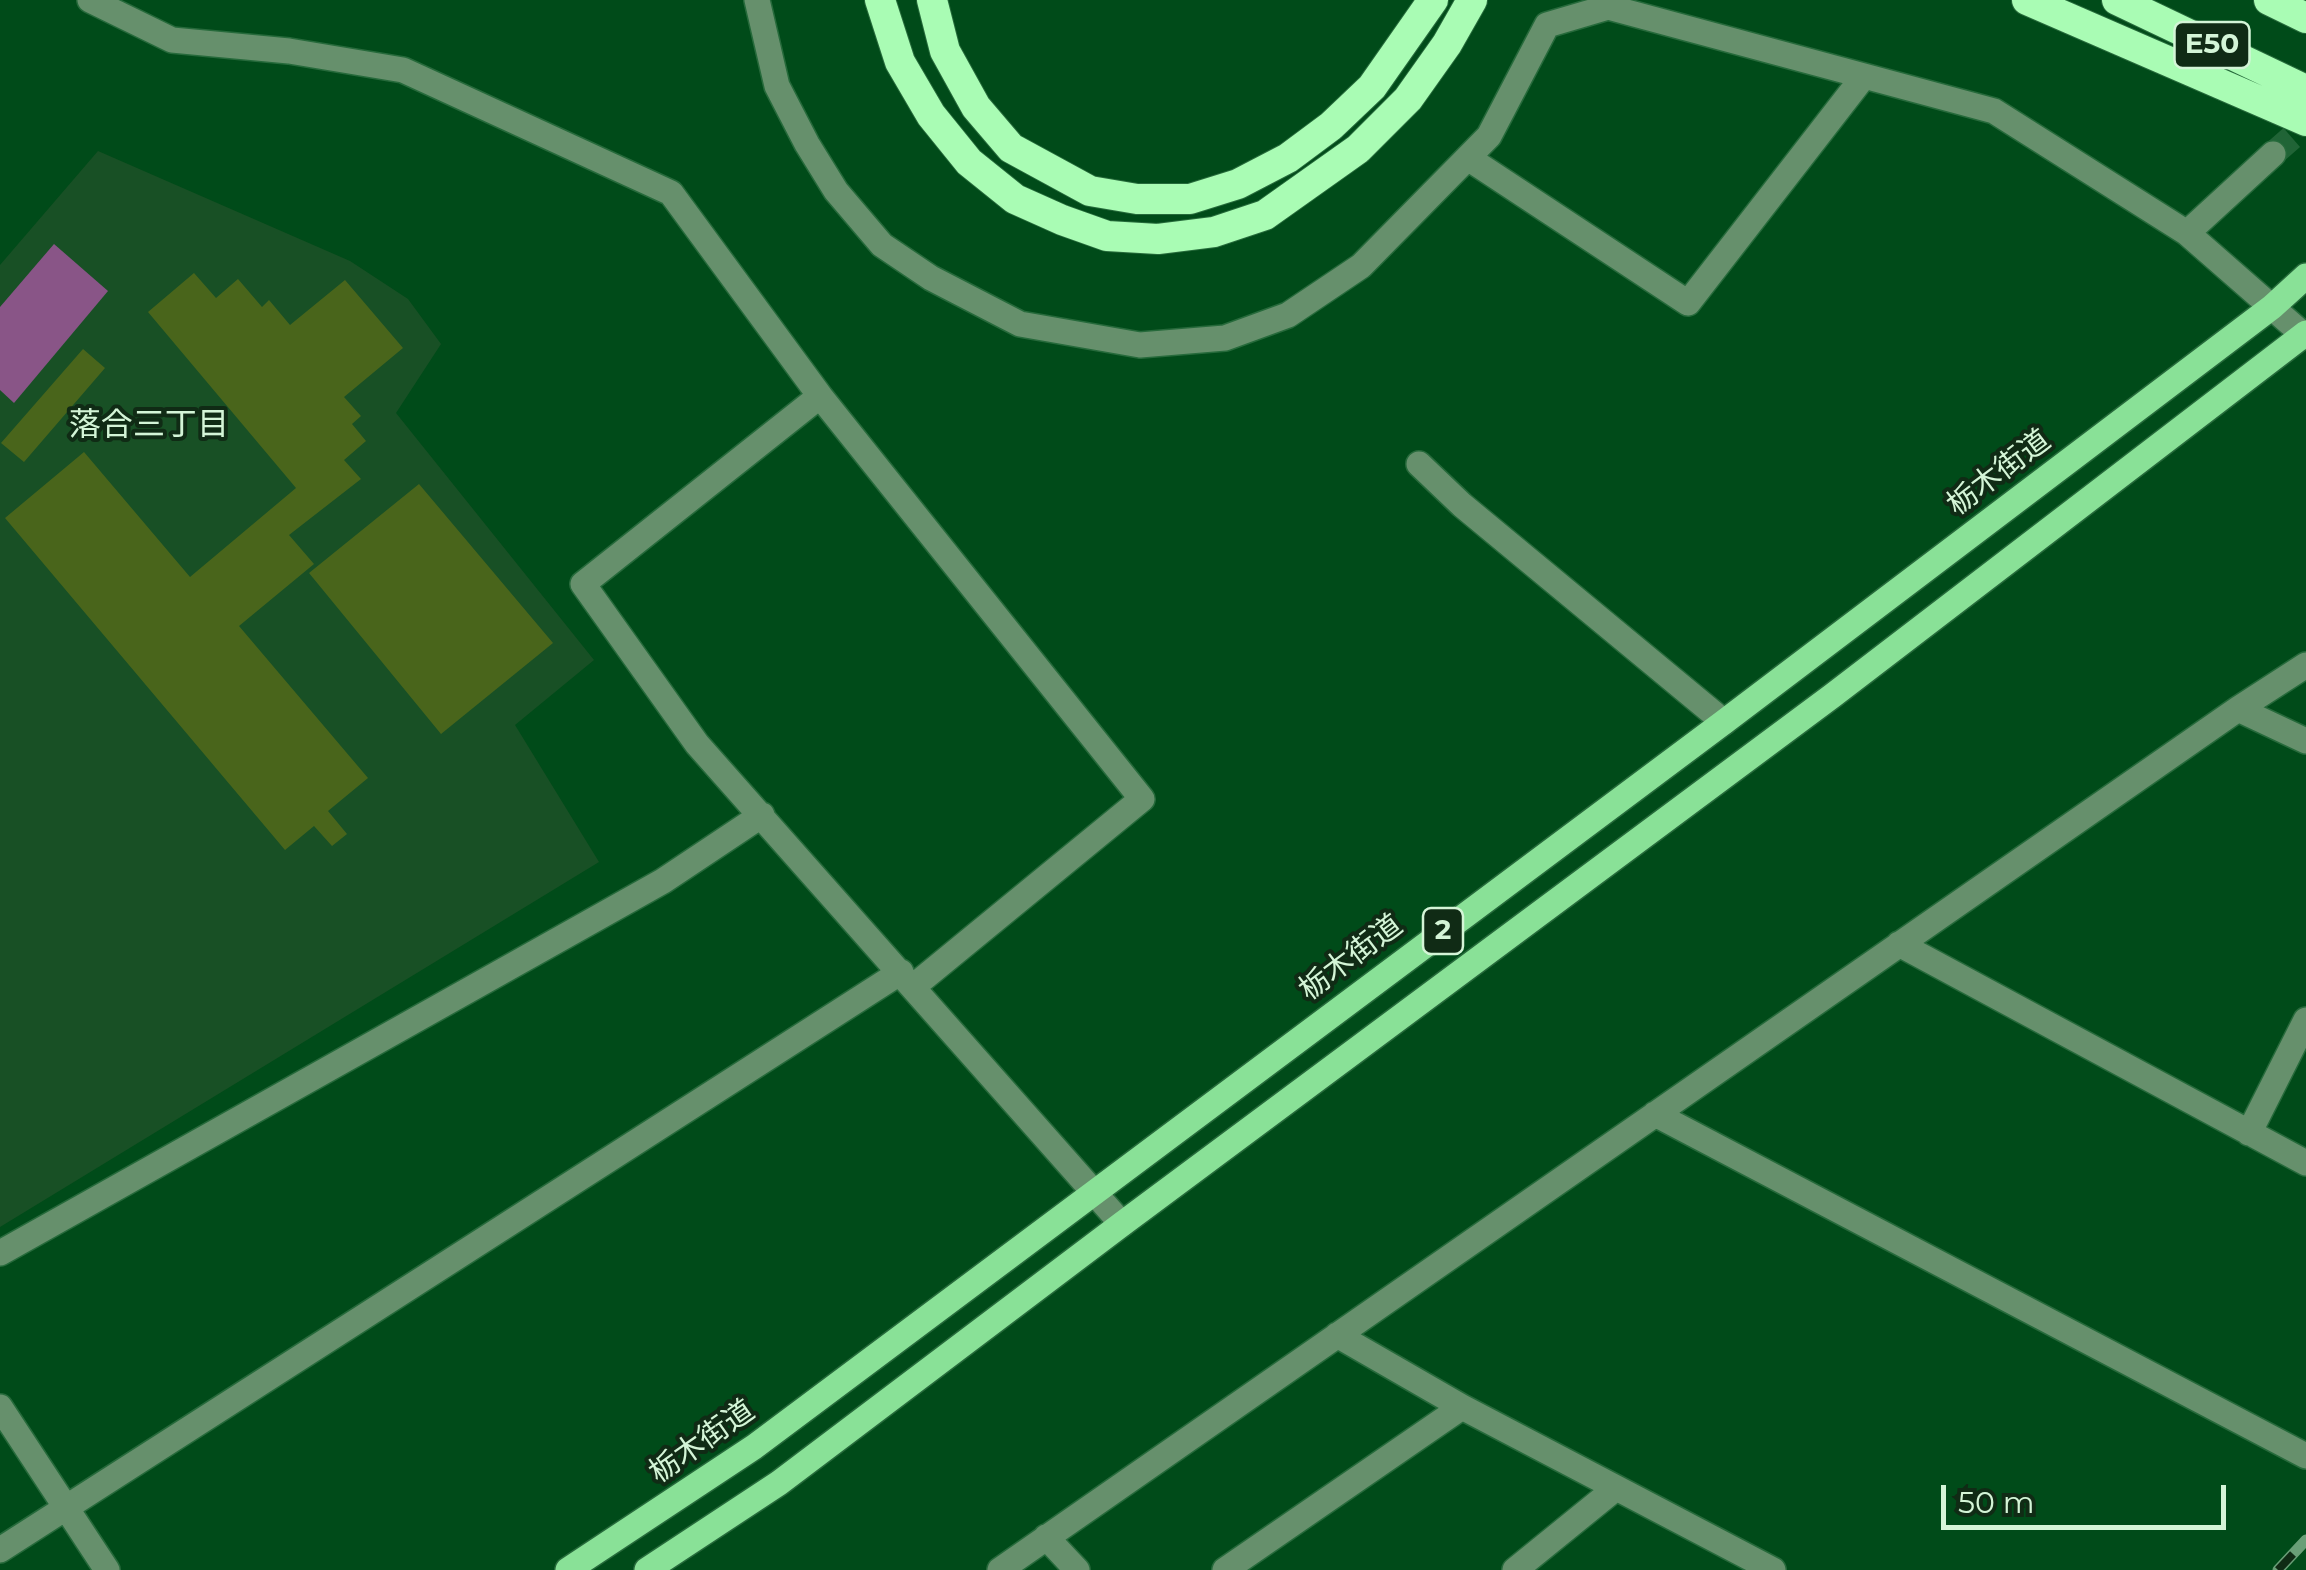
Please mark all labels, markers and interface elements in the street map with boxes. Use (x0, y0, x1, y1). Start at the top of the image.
road number: E50 (2174, 22, 2250, 68)
district label: 落合三丁目 (69, 407, 229, 445)
street label: 栃木街道 (1940, 423, 2058, 523)
street label: 栃木街道 (1292, 908, 1410, 1008)
road number: 2 (1423, 908, 1463, 954)
street label: 栃木街道 (643, 1393, 761, 1491)
scale bar (1946, 1465, 2231, 1527)
text: 50 m (1958, 1484, 2035, 1521)

